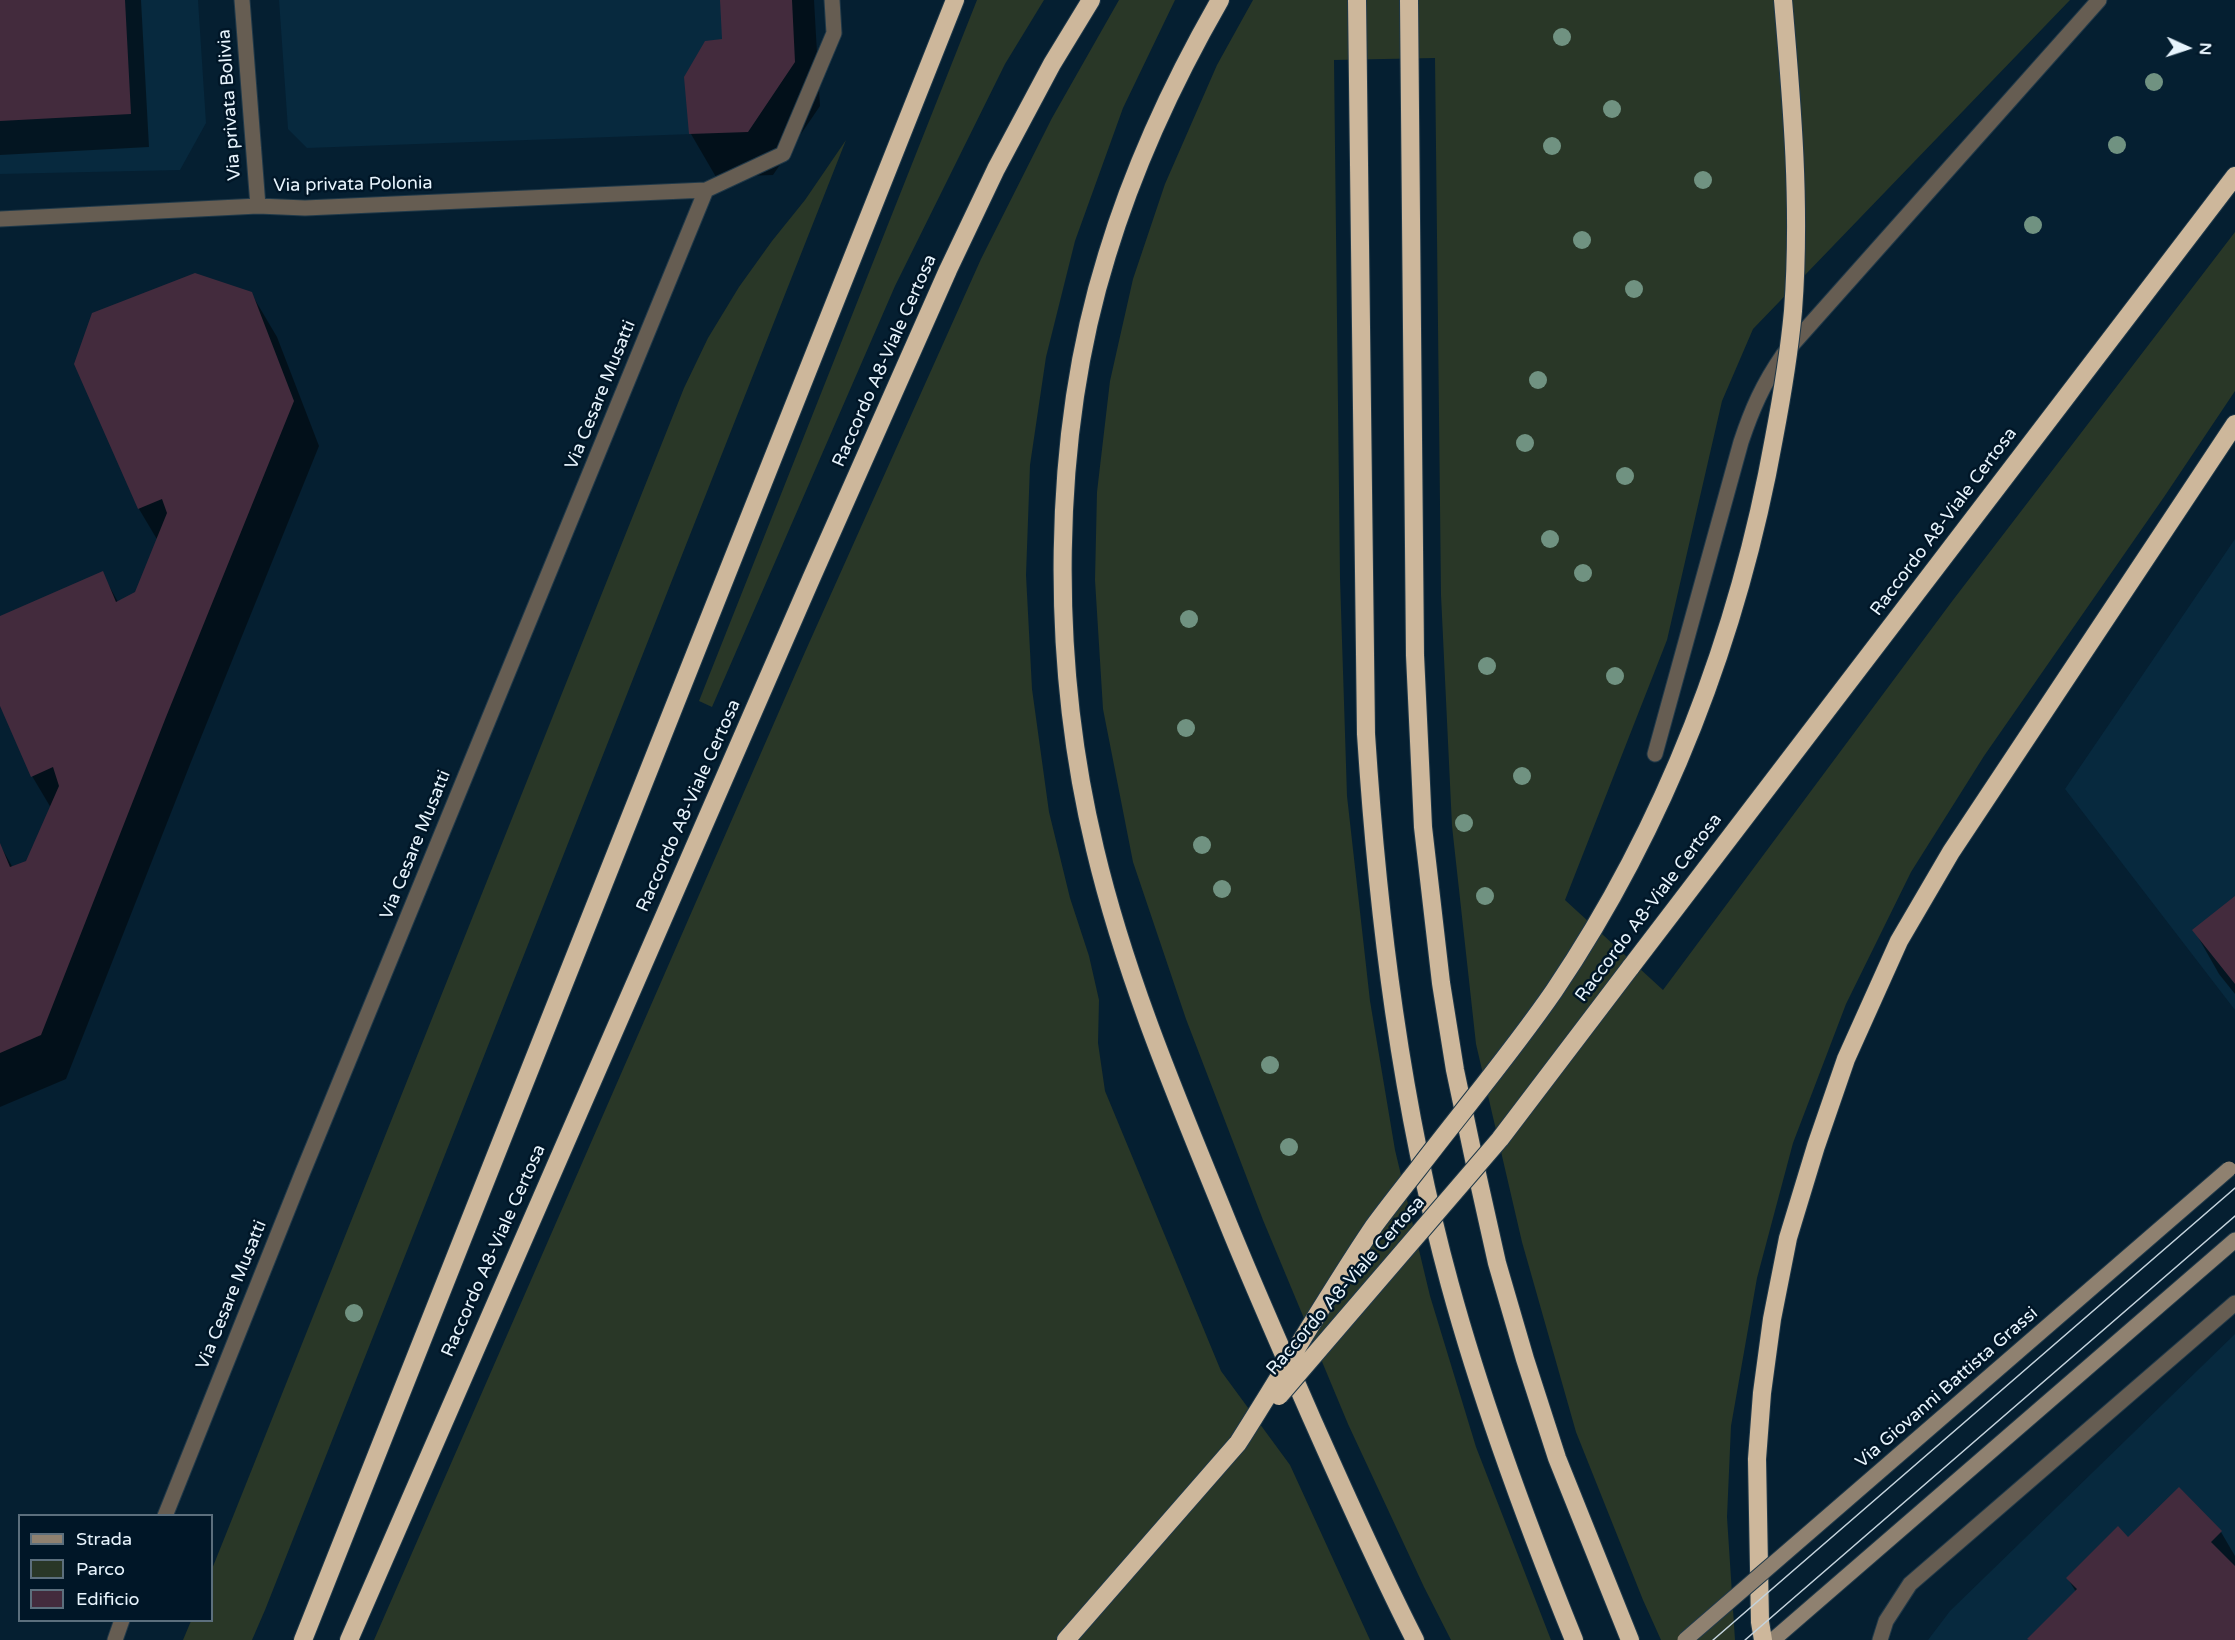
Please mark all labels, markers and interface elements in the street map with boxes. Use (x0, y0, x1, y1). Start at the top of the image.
north arrow (2157, 18, 2217, 78)
street label: Via privata Bolivia (214, 29, 246, 181)
text: N (2195, 42, 2215, 56)
street label: Via privata Polonia (273, 173, 433, 197)
street label: Raccordo A8-Viale Certosa (828, 252, 942, 470)
street label: Via Cesare Musatti (561, 317, 641, 473)
street label: Raccordo A8-Viale Certosa (1866, 424, 2022, 620)
street label: Raccordo A8-Viale Certosa (632, 697, 746, 915)
street label: Via Cesare Musatti (376, 767, 456, 923)
street label: Raccordo A8-Viale Certosa (1571, 810, 1727, 1006)
street label: Raccordo A8-Viale Certosa (437, 1142, 551, 1360)
street label: Raccordo A8-Viale Certosa (1262, 1192, 1430, 1380)
street label: Via Cesare Musatti (192, 1217, 272, 1373)
street label: Via Giovanni Battista Grassi (1851, 1303, 2043, 1473)
legend (18, 1514, 213, 1622)
text: Strada (76, 1528, 132, 1550)
text: Parco (76, 1558, 125, 1580)
text: Edificio (76, 1588, 140, 1610)

